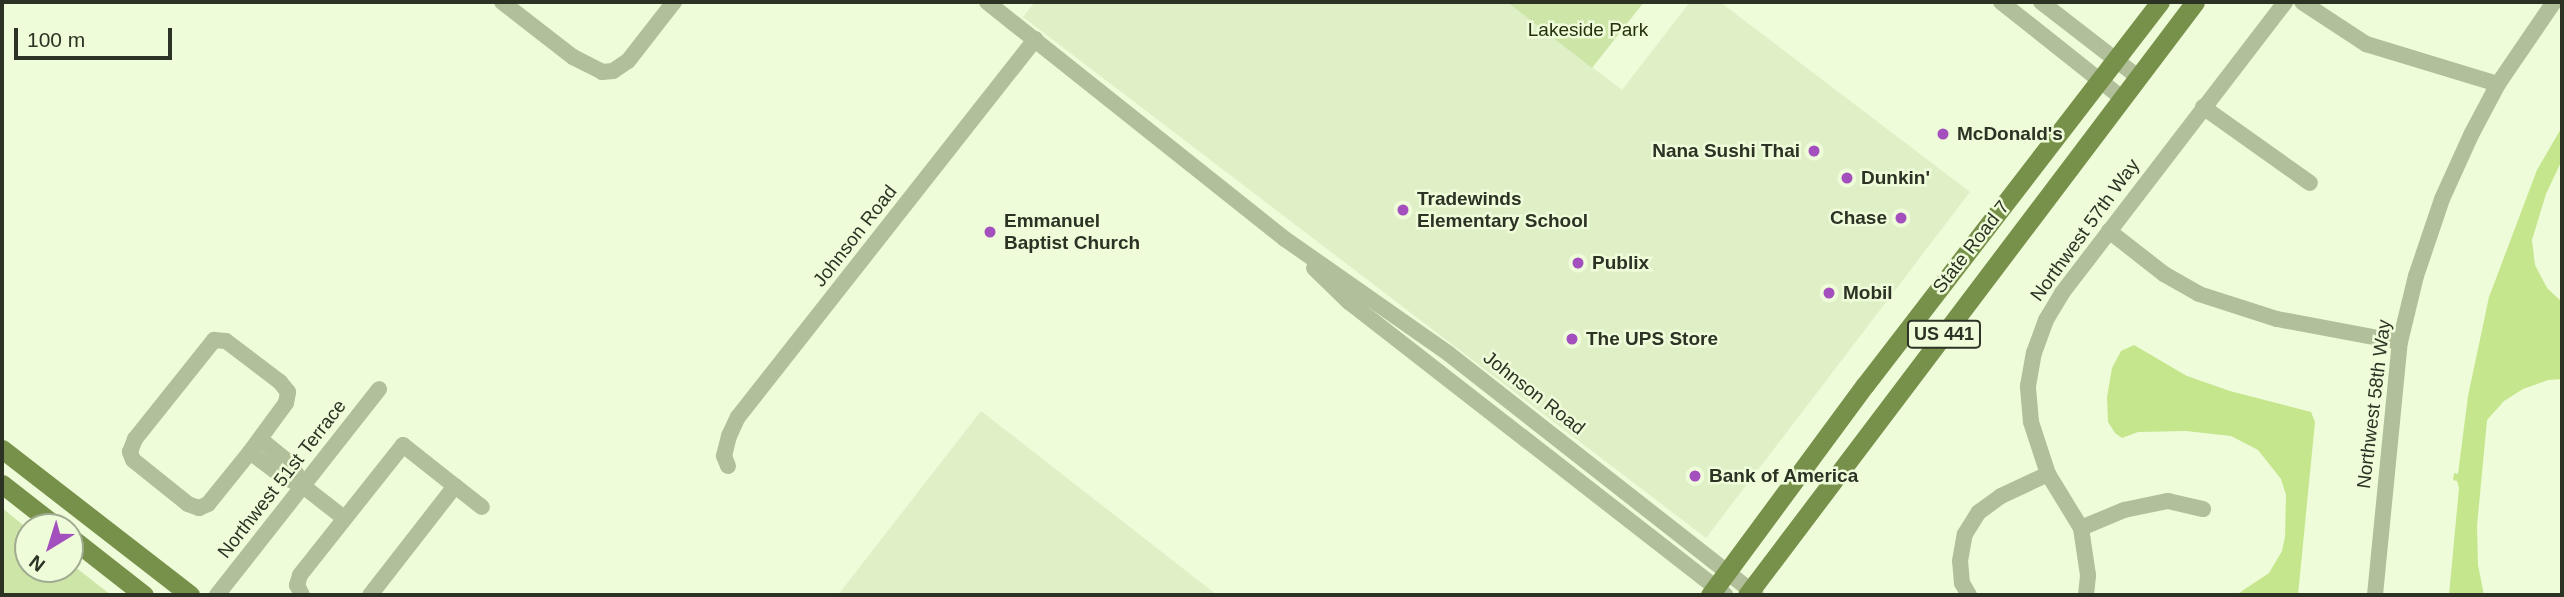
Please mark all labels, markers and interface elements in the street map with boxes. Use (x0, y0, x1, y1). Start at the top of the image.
scale bar (18, 14, 175, 58)
park label: Lakeside Park (1528, 19, 1648, 41)
text: 100 m (27, 28, 85, 51)
place label: McDonald's (1957, 123, 2063, 145)
marker: McDonald's (1935, 126, 1951, 142)
place label: Nana Sushi Thai (1652, 140, 1800, 162)
marker: Nana Sushi Thai (1806, 143, 1822, 159)
street label: Northwest 57th Way (2026, 154, 2144, 306)
place label: Dunkin' (1861, 167, 1930, 189)
marker: Dunkin' (1839, 170, 1855, 186)
street label: Johnson Road (808, 181, 902, 291)
place label: Tradewinds Elementary School (1417, 188, 1588, 232)
street label: State Road 7 (1928, 196, 2014, 298)
marker: Tradewinds Elementary School (1395, 202, 1411, 218)
place label: Chase (1830, 207, 1887, 229)
place label: Emmanuel Baptist Church (1004, 210, 1140, 254)
marker: Chase (1893, 210, 1909, 226)
marker: Emmanuel Baptist Church (982, 224, 998, 240)
place label: Publix (1592, 252, 1649, 274)
marker: Publix (1570, 255, 1586, 271)
place label: Mobil (1843, 282, 1893, 304)
marker: Mobil (1821, 285, 1837, 301)
street label: Northwest 58th Way (2352, 318, 2396, 490)
road number: US 441 (1906, 320, 1982, 348)
place label: The UPS Store (1586, 328, 1718, 350)
marker: The UPS Store (1564, 331, 1580, 347)
street label: Johnson Road (1479, 346, 1589, 440)
street label: Northwest 51st Terrace (213, 395, 351, 563)
place label: Bank of America (1709, 465, 1859, 487)
marker: Bank of America (1687, 468, 1703, 484)
north arrow (14, 513, 84, 583)
text: N (25, 551, 49, 576)

